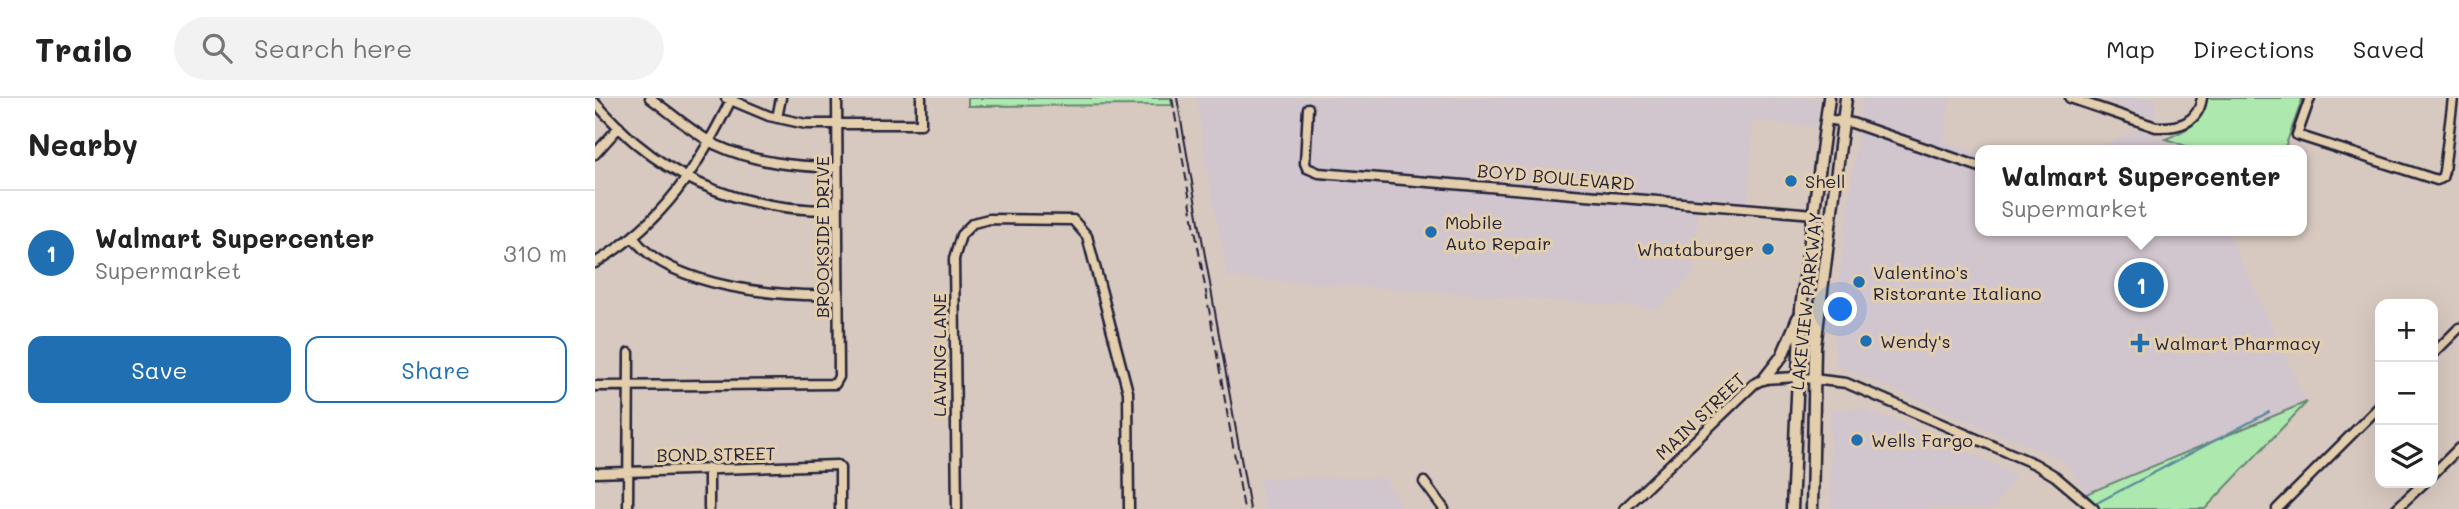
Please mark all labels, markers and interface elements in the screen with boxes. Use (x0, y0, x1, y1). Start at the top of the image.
search box (174, 17, 664, 80)
text: Trailo (35, 27, 132, 70)
icon: search (198, 29, 236, 67)
text: Search here (254, 31, 412, 65)
text: Map (2106, 33, 2155, 64)
text: Directions (2193, 33, 2315, 64)
text: Saved (2353, 33, 2424, 64)
text: Nearby (28, 124, 138, 164)
popup (1975, 145, 2307, 236)
street label: BROOKSIDE DRIVE (810, 156, 834, 318)
street label: BOYD BOULEVARD (1476, 158, 1636, 196)
text: Walmart Supercenter (2001, 159, 2281, 193)
place label: Shell (1805, 169, 1845, 193)
marker: Shell (1783, 173, 1799, 189)
text: Supermarket (2001, 193, 2148, 223)
place label: Mobile Auto Repair (1445, 210, 1551, 255)
street label: LAKEVIEW PARKWAY (1785, 211, 1827, 391)
text: Walmart Supercenter (95, 221, 374, 255)
marker: Mobile Auto Repair (1423, 224, 1439, 240)
place label: Whataburger (1637, 237, 1754, 261)
text: 1 (46, 238, 56, 268)
text: 310 m (503, 238, 567, 268)
marker: Whataburger (1760, 241, 1776, 257)
text: Supermarket (95, 255, 241, 285)
pin: 1 (2118, 259, 2164, 311)
place label: Valentino's Ristorante Italiano (1873, 260, 2042, 305)
marker: Valentino's Ristorante Italiano (1851, 274, 1867, 290)
your location (1823, 292, 1857, 326)
street label: LAWING LANE (927, 293, 951, 417)
map controls (2375, 299, 2438, 488)
button: + (2375, 299, 2438, 362)
place label: Wendy's (1880, 329, 1950, 353)
place label: Walmart Pharmacy (2154, 331, 2321, 355)
marker: Wendy's (1858, 333, 1874, 349)
marker: Walmart Pharmacy (2132, 335, 2148, 351)
button: Save (28, 336, 291, 403)
button: Share (305, 336, 567, 403)
button: − (2375, 362, 2438, 425)
street label: MAIN STREET (1650, 367, 1750, 465)
button: layers (2375, 425, 2438, 488)
place label: Wells Fargo (1871, 428, 1973, 452)
marker: Wells Fargo (1849, 432, 1865, 448)
street label: BOND STREET (656, 441, 776, 467)

